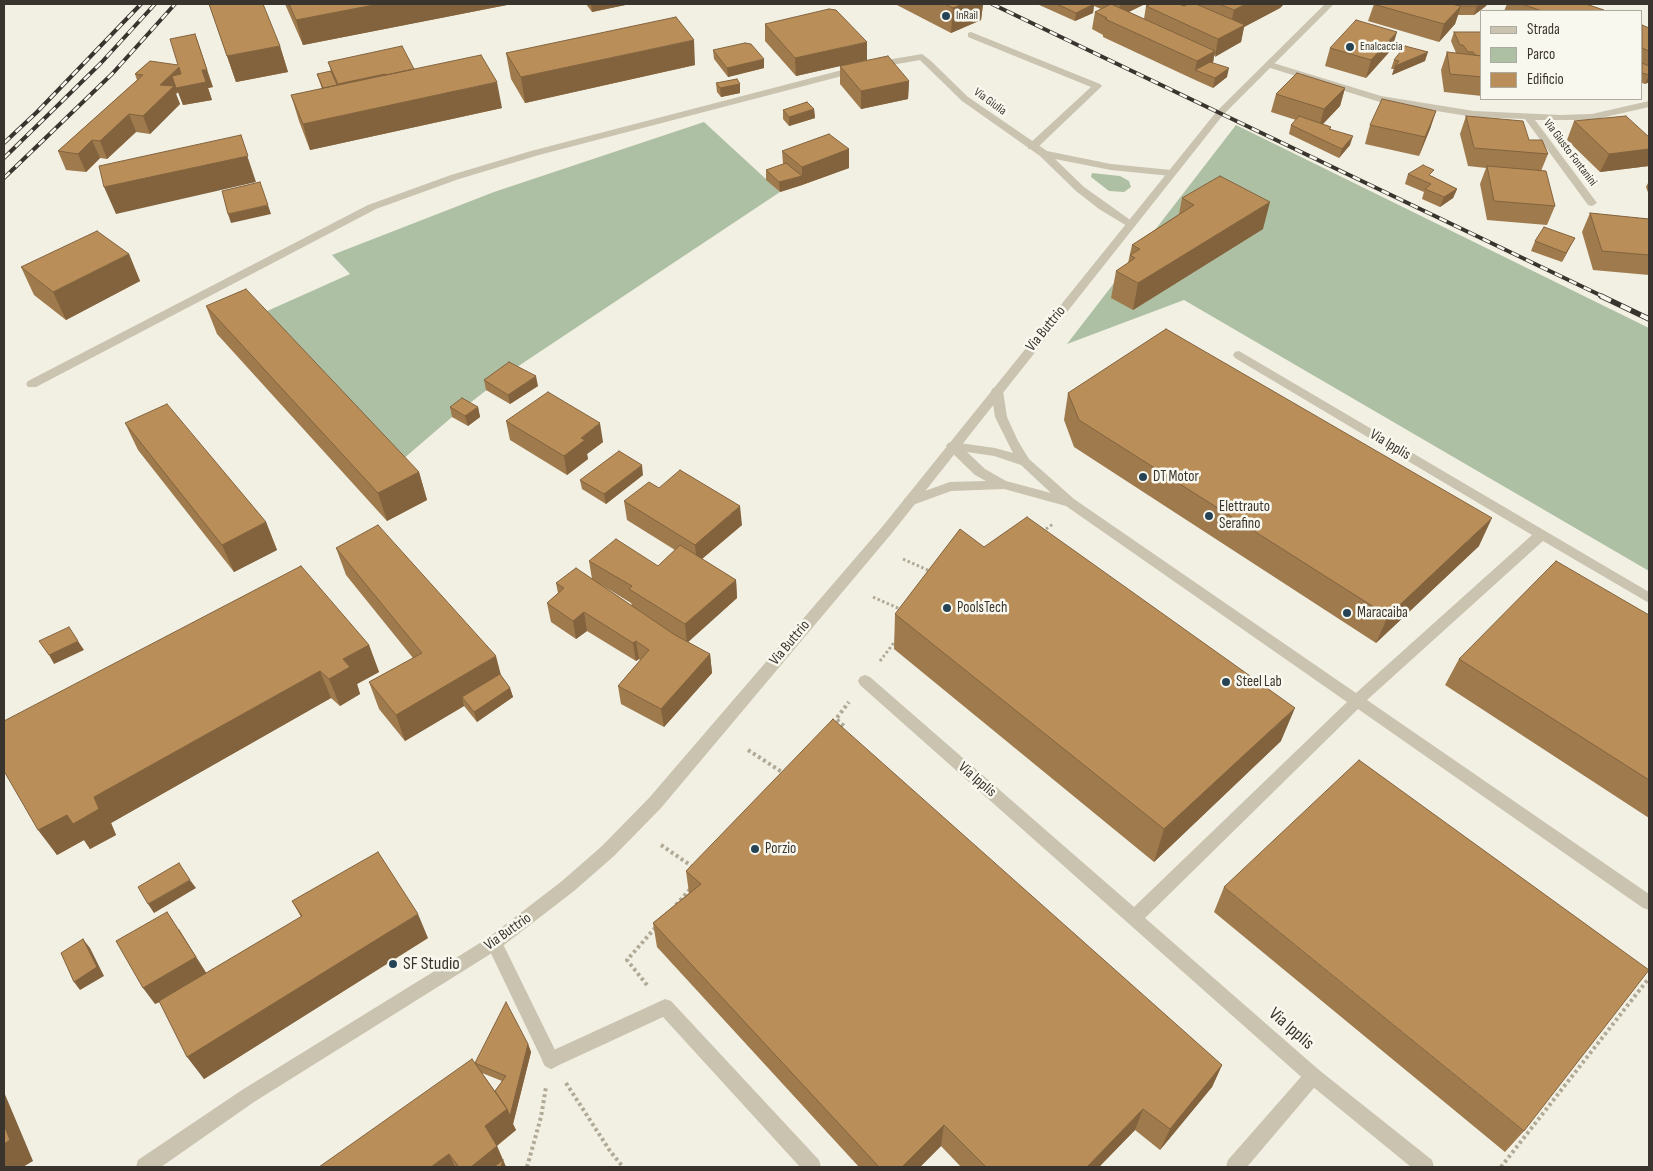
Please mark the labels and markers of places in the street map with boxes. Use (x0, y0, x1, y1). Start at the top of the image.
place label: InRail (956, 9, 978, 23)
marker: InRail (940, 10, 952, 22)
place label: Enalcaccia (1360, 40, 1403, 54)
marker: Enalcaccia (1344, 41, 1356, 53)
place label: DT Motor (1153, 468, 1199, 486)
marker: DT Motor (1137, 471, 1149, 483)
place label: Elettrauto Serafino (1219, 498, 1270, 533)
marker: Elettrauto Serafino (1203, 510, 1215, 522)
place label: PoolsTech (957, 599, 1008, 617)
marker: PoolsTech (941, 602, 953, 614)
place label: Maracaiba (1357, 604, 1408, 622)
marker: Maracaiba (1341, 607, 1353, 619)
place label: Steel Lab (1236, 673, 1282, 691)
marker: Steel Lab (1220, 676, 1232, 688)
place label: Porzio (765, 840, 796, 858)
marker: Porzio (749, 843, 761, 855)
place label: SF Studio (403, 953, 460, 975)
marker: SF Studio (387, 958, 399, 970)

